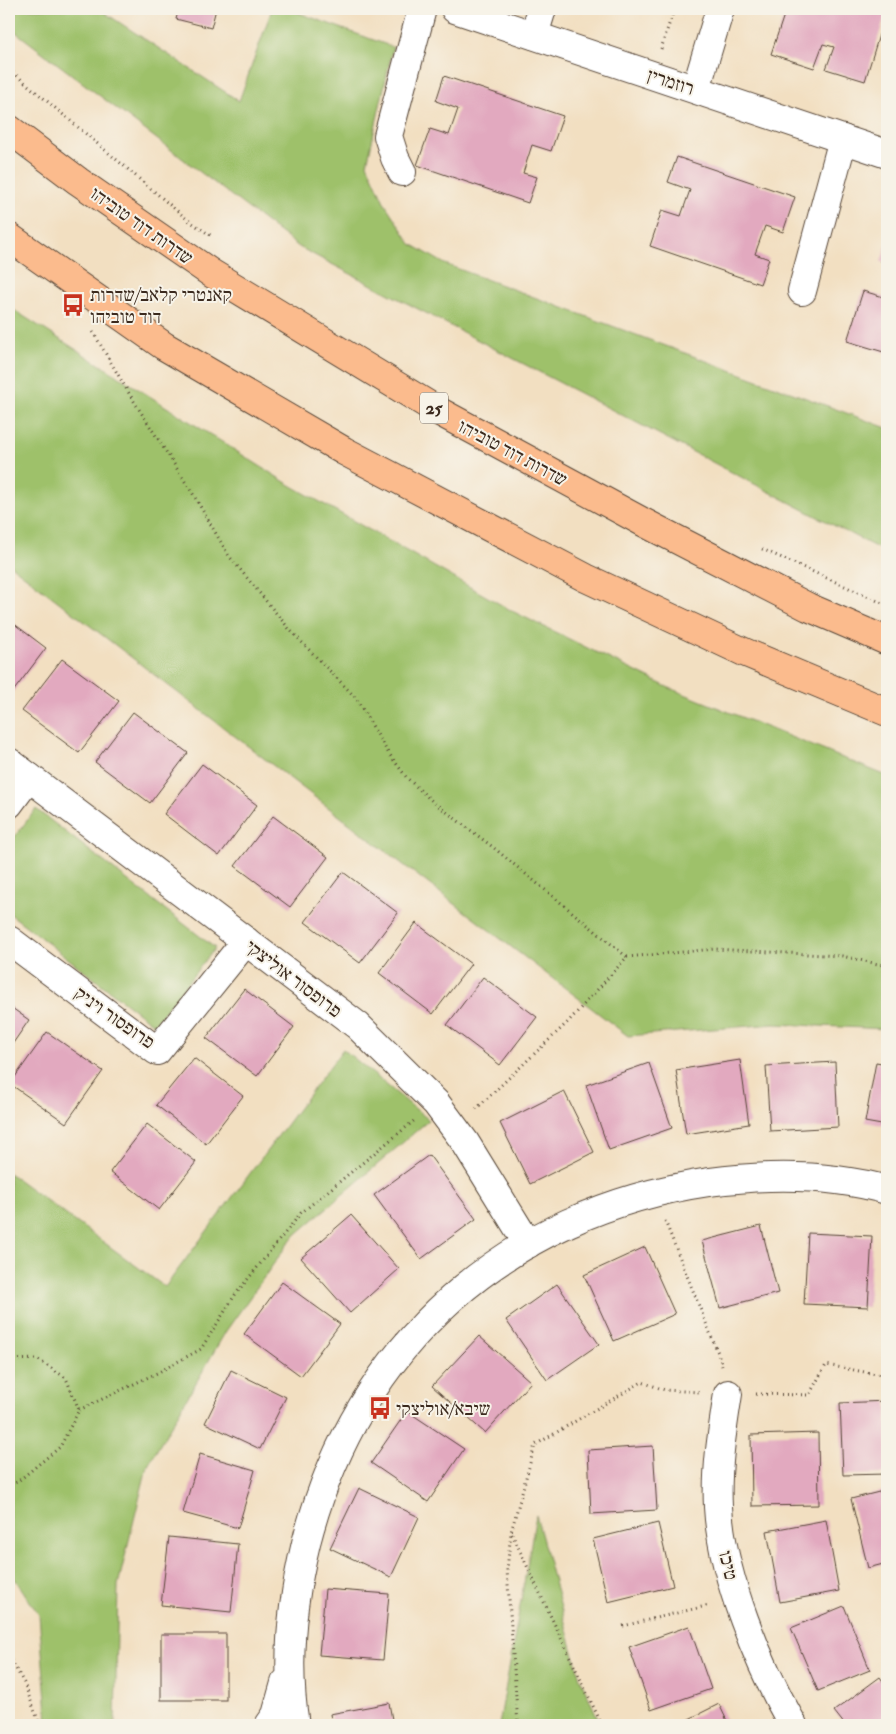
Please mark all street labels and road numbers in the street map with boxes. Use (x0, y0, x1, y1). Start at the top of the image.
street label: רוזמרין (644, 63, 697, 101)
street label: שדרות דוד טוביהו (85, 181, 198, 270)
road number: 25 (420, 392, 448, 423)
street label: שדרות דוד טוביהו (454, 414, 571, 492)
street label: פרופסור אוליצקי (240, 935, 346, 1023)
street label: פרופסור ויניק (70, 981, 159, 1054)
street label: טיכו (713, 1548, 743, 1582)

